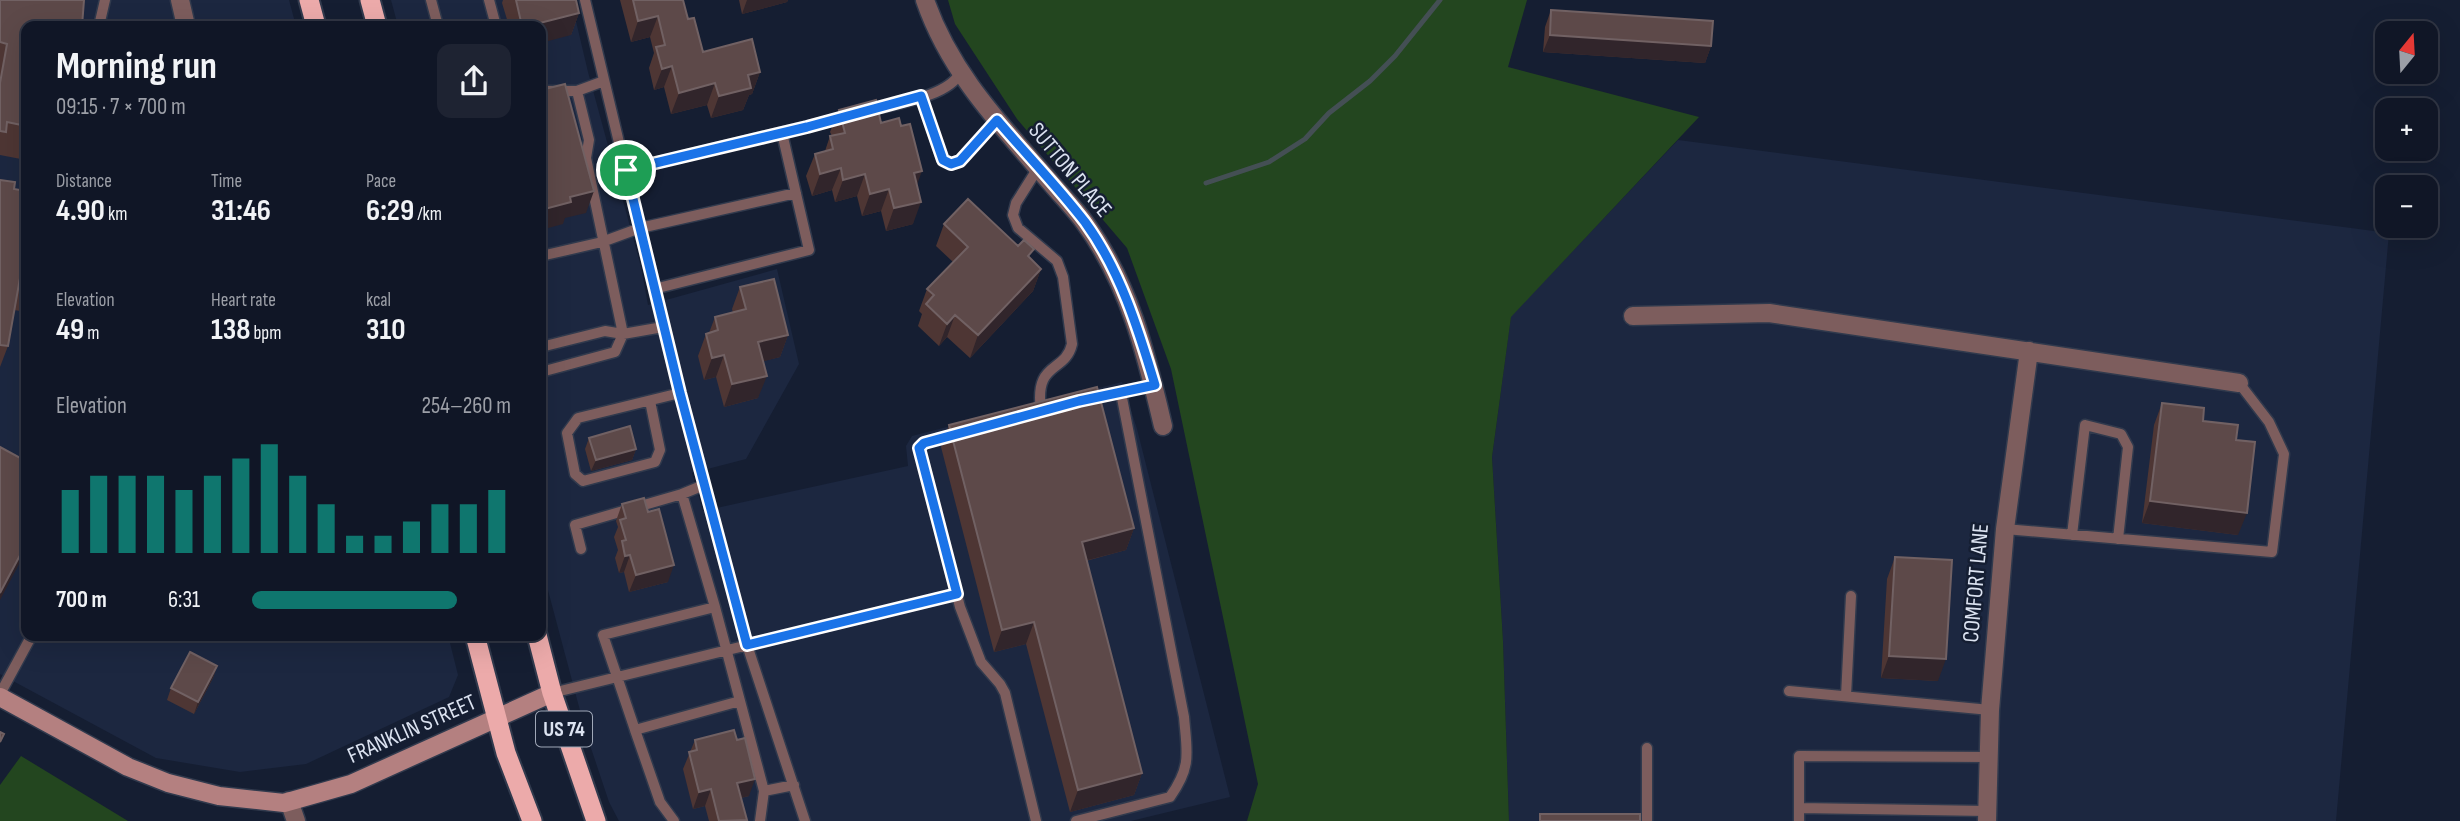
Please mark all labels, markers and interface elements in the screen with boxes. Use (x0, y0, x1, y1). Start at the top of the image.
north arrow (2375, 21, 2438, 84)
map controls (2375, 21, 2438, 238)
text: Morning run (56, 44, 217, 89)
button: share (437, 44, 511, 118)
text: 09:15 · 7 × 700 m (56, 93, 186, 121)
button: + (2375, 98, 2438, 161)
street label: SUTTON PLACE (1022, 117, 1118, 223)
pin (596, 140, 656, 200)
icon: arrive (607, 151, 645, 189)
text: Distance (56, 170, 112, 193)
text: Time (211, 170, 242, 193)
text: Pace (366, 170, 396, 193)
button: − (2375, 175, 2438, 238)
text: 4.90 (56, 193, 105, 229)
text: 31:46 (211, 193, 271, 229)
text: 6:29 (366, 193, 414, 229)
text: km (105, 203, 127, 226)
text: /km (414, 203, 442, 226)
text: Elevation (56, 289, 115, 312)
text: Heart rate (211, 289, 276, 312)
text: kcal (366, 289, 391, 312)
text: 49 (56, 312, 84, 348)
text: 138 (211, 312, 250, 348)
text: 310 (366, 312, 405, 348)
text: m (84, 322, 99, 345)
text: bpm (250, 322, 281, 345)
text: Elevation (56, 392, 127, 420)
text: 254–260 m (422, 392, 511, 420)
street label: COMFORT LANE (1957, 522, 1995, 644)
text: 700 m (56, 586, 107, 614)
text: 6:31 (168, 586, 200, 614)
street label: FRANKLIN STREET (343, 688, 481, 770)
road number: US 74 (536, 712, 592, 746)

